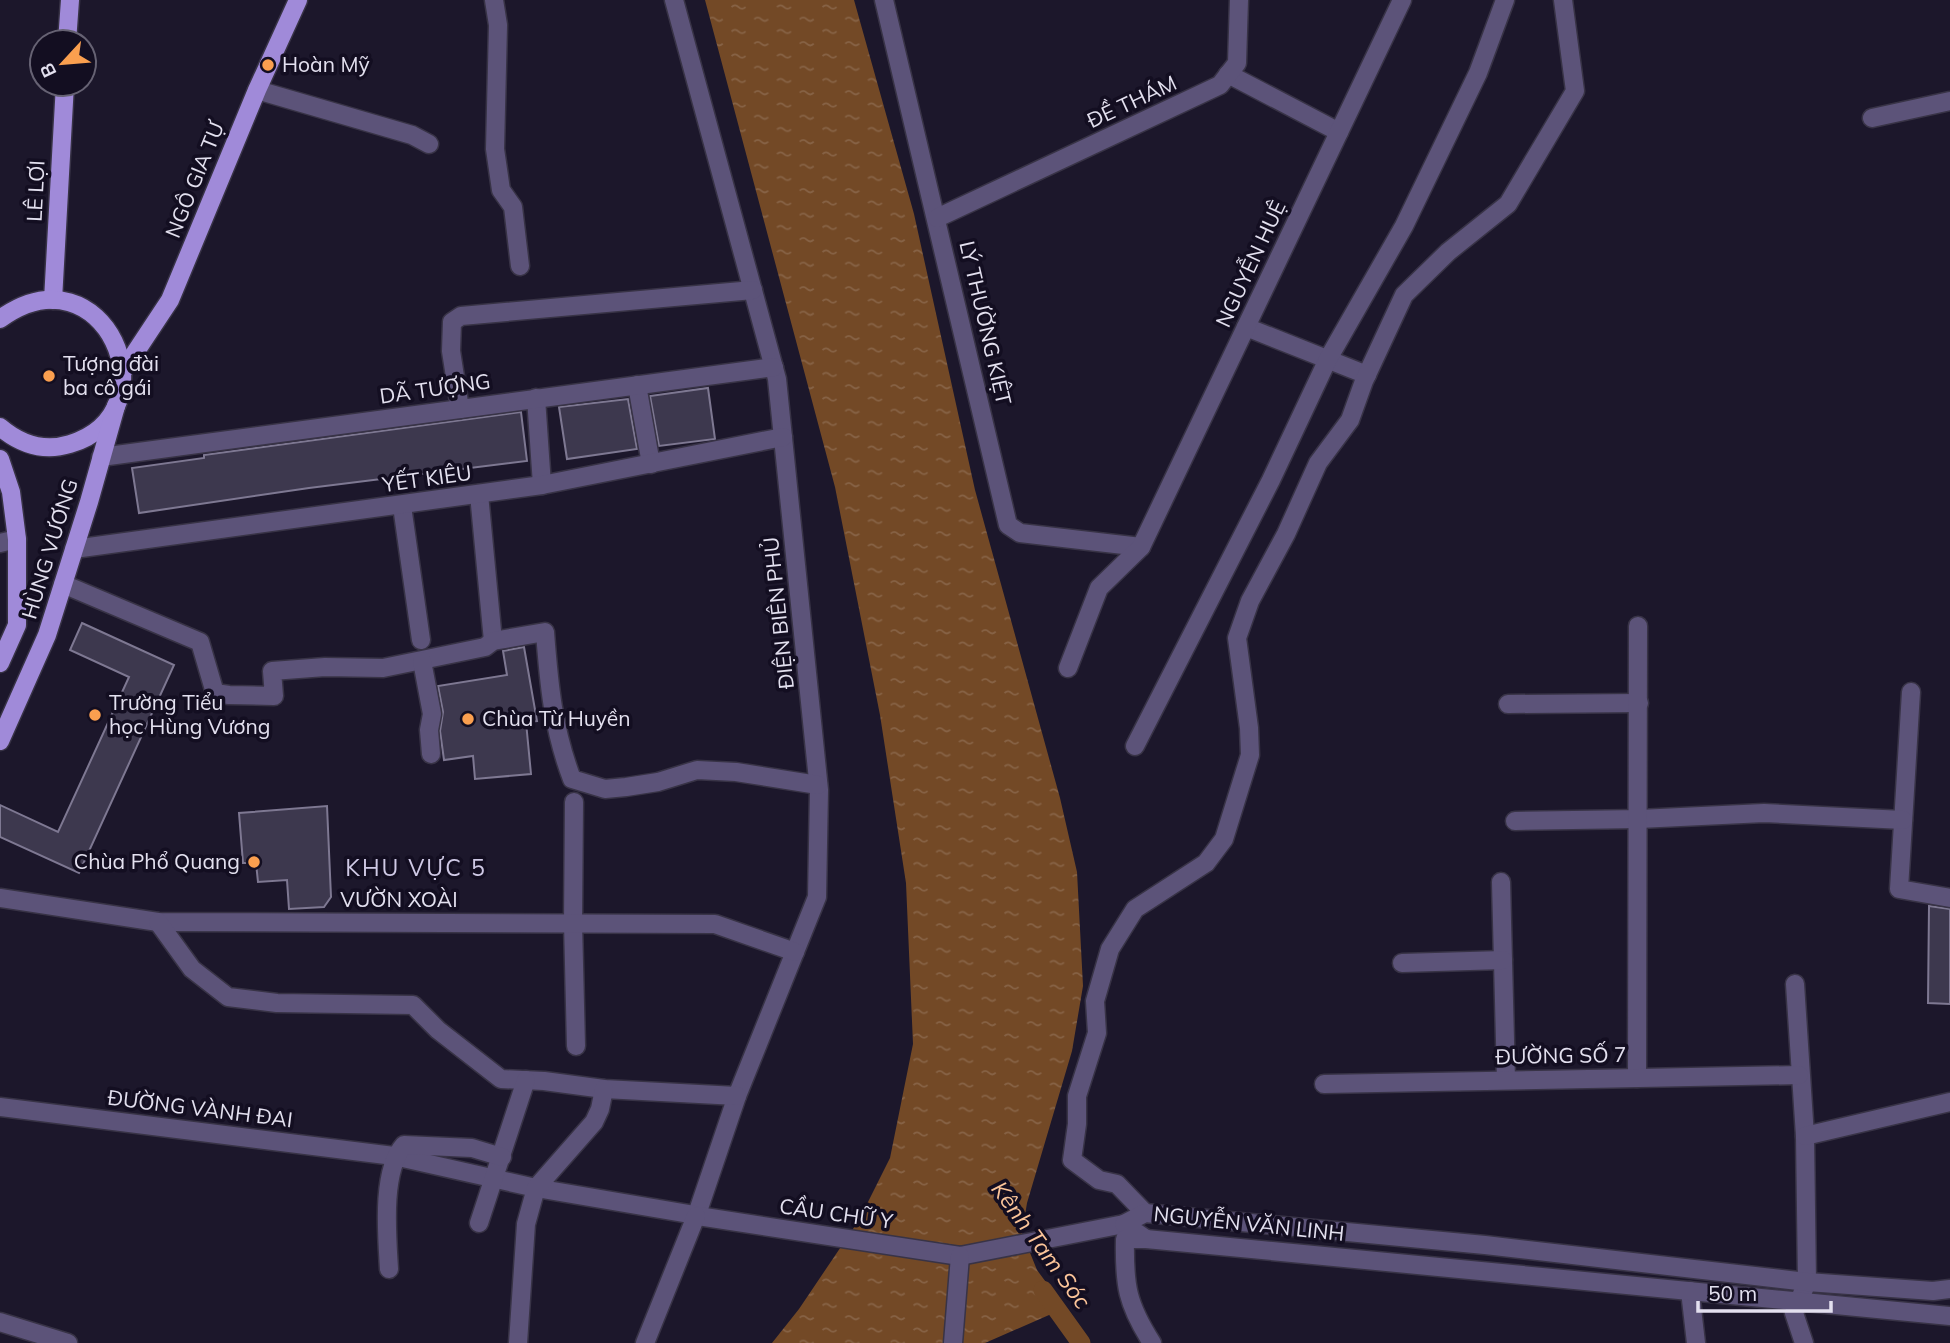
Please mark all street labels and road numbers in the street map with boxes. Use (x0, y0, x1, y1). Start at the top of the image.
street label: ĐỀ THÁM (1082, 68, 1180, 133)
street label: NGÔ GIA TỰ (159, 116, 230, 241)
street label: LÊ LỢI (20, 160, 50, 222)
street label: NGUYỄN HUỆ (1209, 196, 1291, 331)
street label: LÝ THƯỜNG KIỆT (954, 238, 1018, 408)
street label: DÃ TƯỢNG (378, 367, 492, 409)
street label: YẾT KIÊU (379, 458, 473, 497)
street label: HÙNG VƯƠNG (15, 475, 83, 622)
street label: ĐIỆN BIÊN PHỦ (757, 536, 799, 691)
street label: VƯỜN XOÀI (340, 886, 458, 912)
street label: ĐƯỜNG SỐ 7 (1495, 1040, 1627, 1069)
street label: ĐƯỜNG VÀNH ĐAI (106, 1084, 294, 1132)
street label: CẦU CHỮ Y (778, 1191, 895, 1234)
street label: NGUYỄN VĂN LINH (1152, 1199, 1346, 1246)

